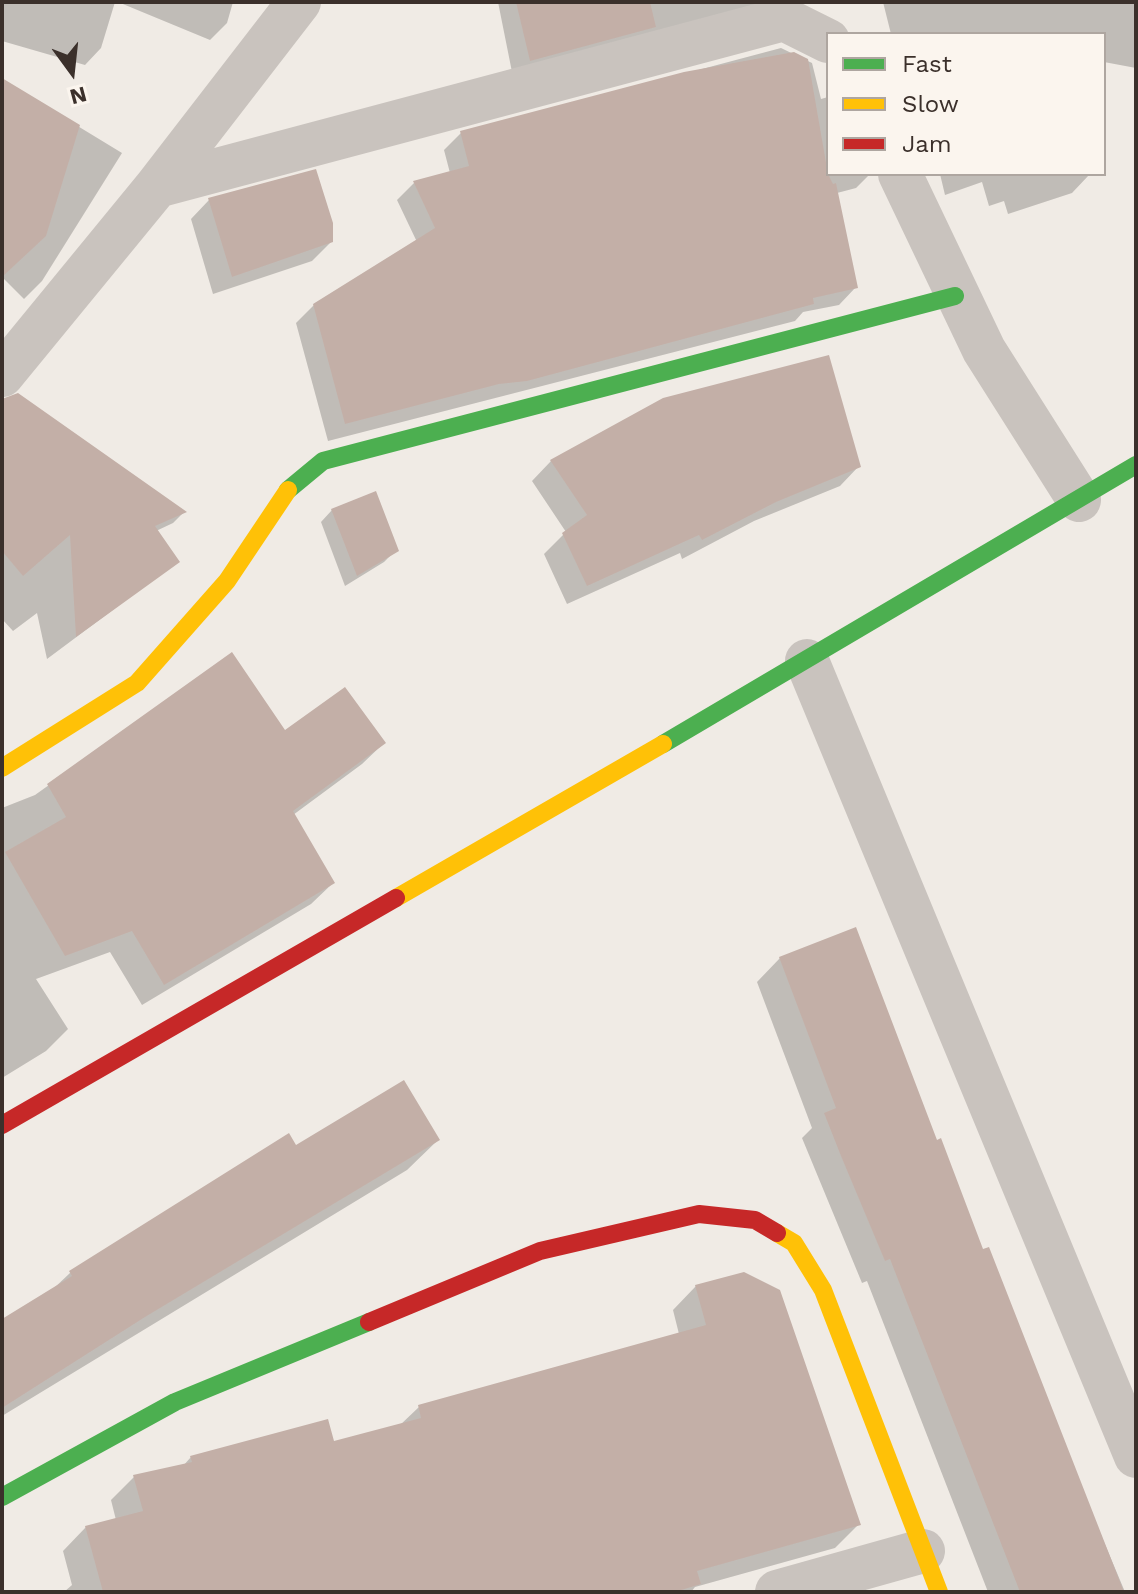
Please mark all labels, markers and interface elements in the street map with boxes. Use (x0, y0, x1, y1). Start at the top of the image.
north arrow (32, 32, 112, 112)
legend (826, 32, 1106, 176)
text: Fast (902, 50, 952, 78)
text: N (67, 81, 89, 110)
text: Slow (902, 90, 959, 118)
text: Jam (902, 130, 952, 158)

